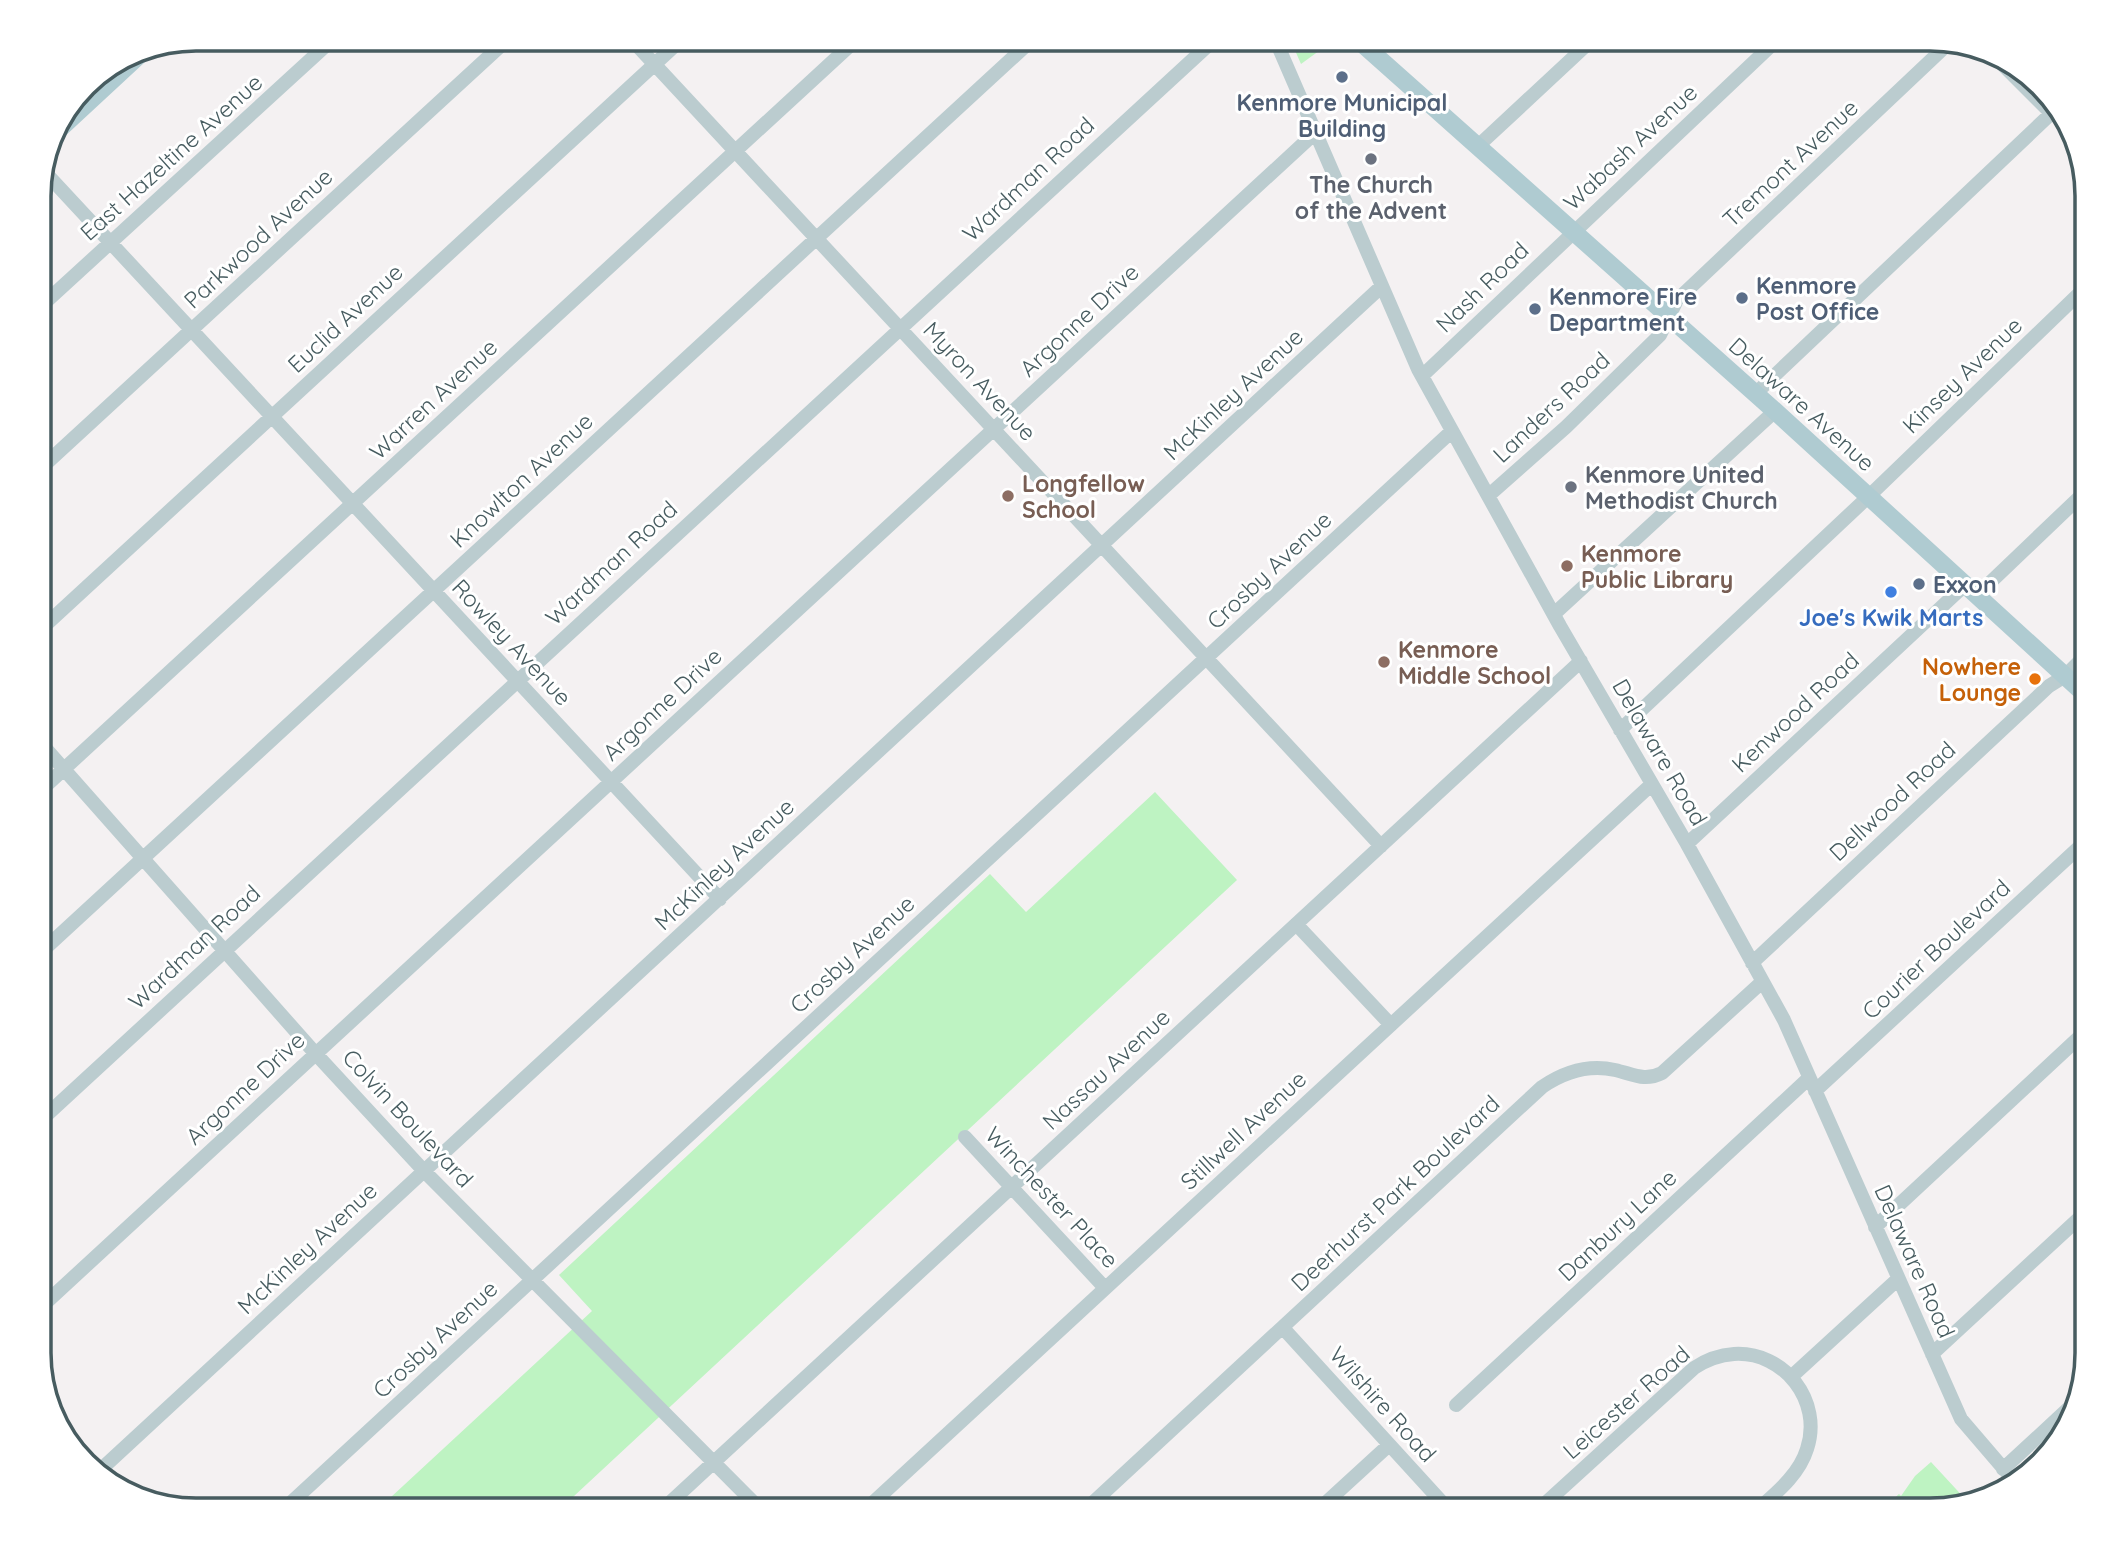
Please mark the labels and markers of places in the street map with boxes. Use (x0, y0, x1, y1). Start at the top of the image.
marker: Kenmore Municipal Building (1334, 69, 1350, 85)
place label: Kenmore Municipal Building (1237, 88, 1447, 143)
marker: The Church of the Advent (1363, 151, 1379, 167)
place label: The Church of the Advent (1295, 170, 1447, 225)
place label: Kenmore Post Office (1756, 271, 1879, 326)
place label: Kenmore Fire Department (1549, 282, 1697, 337)
marker: Kenmore Post Office (1734, 290, 1750, 306)
marker: Kenmore Fire Department (1527, 301, 1543, 317)
place label: Kenmore United Methodist Church (1585, 460, 1778, 515)
place label: Longfellow School (1022, 469, 1145, 524)
marker: Kenmore United Methodist Church (1563, 479, 1579, 495)
marker: Longfellow School (1000, 488, 1016, 504)
place label: Kenmore Public Library (1581, 539, 1733, 594)
marker: Kenmore Public Library (1559, 558, 1575, 574)
place label: Exxon (1933, 570, 1997, 599)
marker: Exxon (1911, 576, 1927, 592)
marker: Joe's Kwik Marts (1883, 584, 1899, 600)
place label: Joe's Kwik Marts (1799, 603, 1983, 632)
place label: Kenmore Middle School (1398, 635, 1551, 690)
place label: Nowhere Lounge (1922, 652, 2021, 707)
marker: Kenmore Middle School (1376, 654, 1392, 670)
marker: Nowhere Lounge (2027, 671, 2043, 687)

